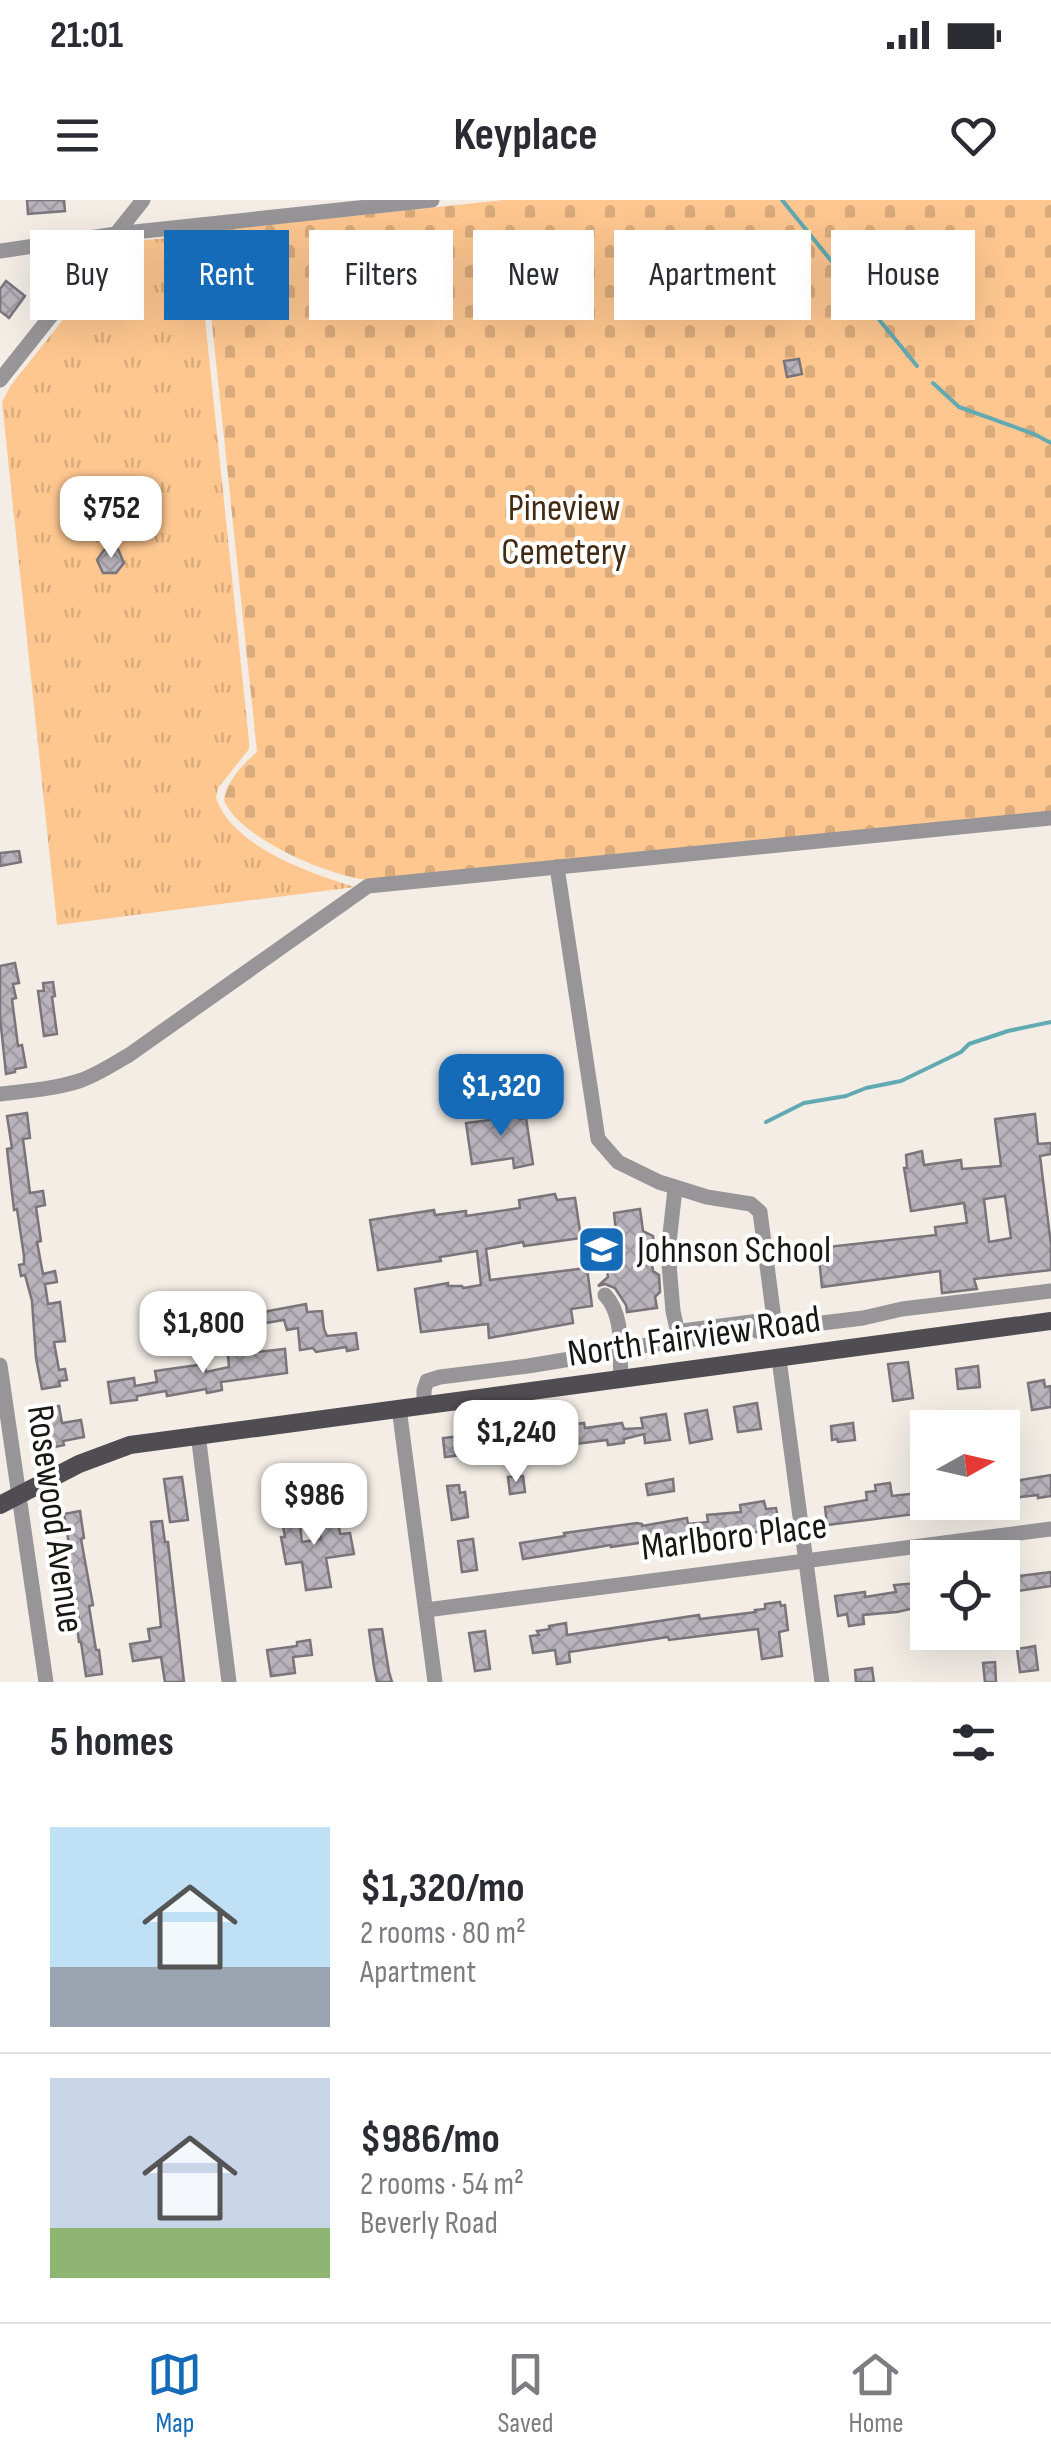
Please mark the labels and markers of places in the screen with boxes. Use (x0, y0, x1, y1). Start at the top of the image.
pin: $752 (52, 476, 170, 561)
pin: $1,320 (420, 1054, 582, 1139)
school or university icon: Johnson School (576, 1224, 628, 1276)
place label: Johnson School (636, 1228, 831, 1273)
pin: $1,800 (122, 1291, 284, 1376)
pin: $1,240 (435, 1400, 597, 1485)
pin: $986 (255, 1463, 373, 1548)

